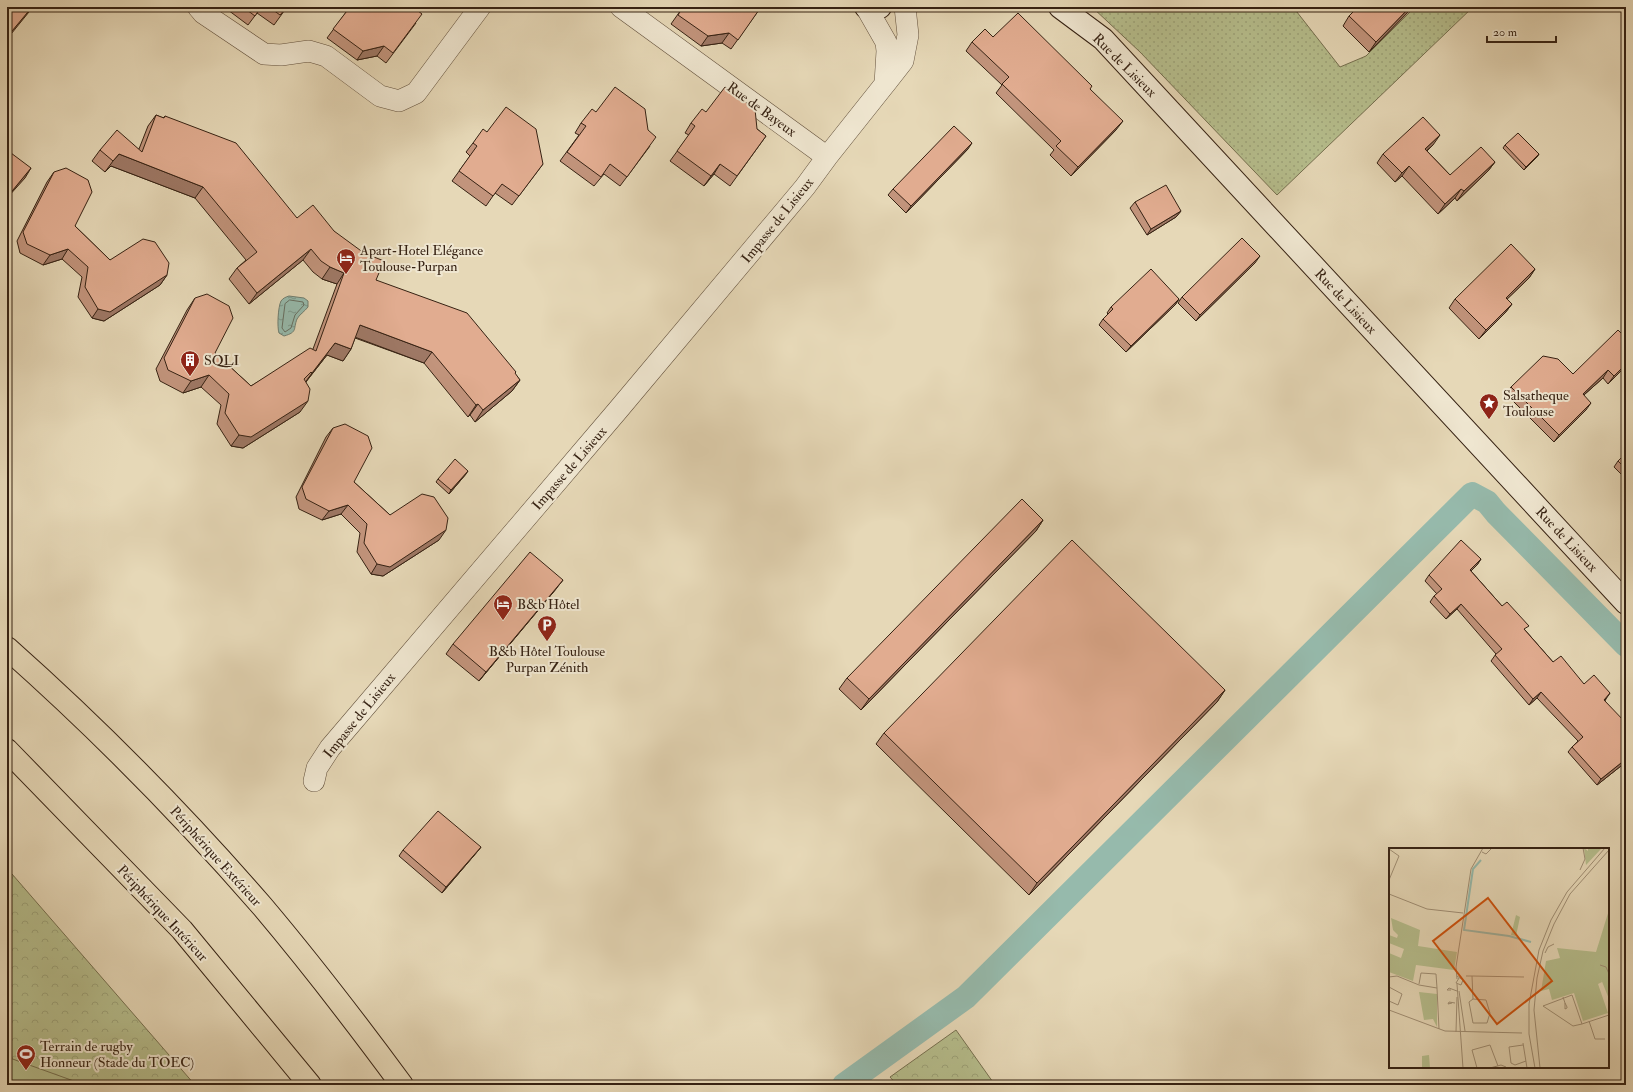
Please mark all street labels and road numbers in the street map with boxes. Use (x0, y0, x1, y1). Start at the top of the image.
street label: Rue de Lisieux (1089, 30, 1161, 101)
street label: Rue de Bayeux (723, 78, 800, 142)
street label: Impasse de Lisieux (738, 174, 818, 267)
street label: Rue de Lisieux (1311, 265, 1381, 338)
street label: Impasse de Lisieux (529, 423, 612, 514)
street label: Rue de Lisieux (1532, 503, 1602, 576)
street label: Impasse de Lisieux (320, 669, 400, 762)
street label: Périphérique Extérieur (165, 803, 266, 911)
street label: Périphérique Intérieur (113, 862, 212, 966)

